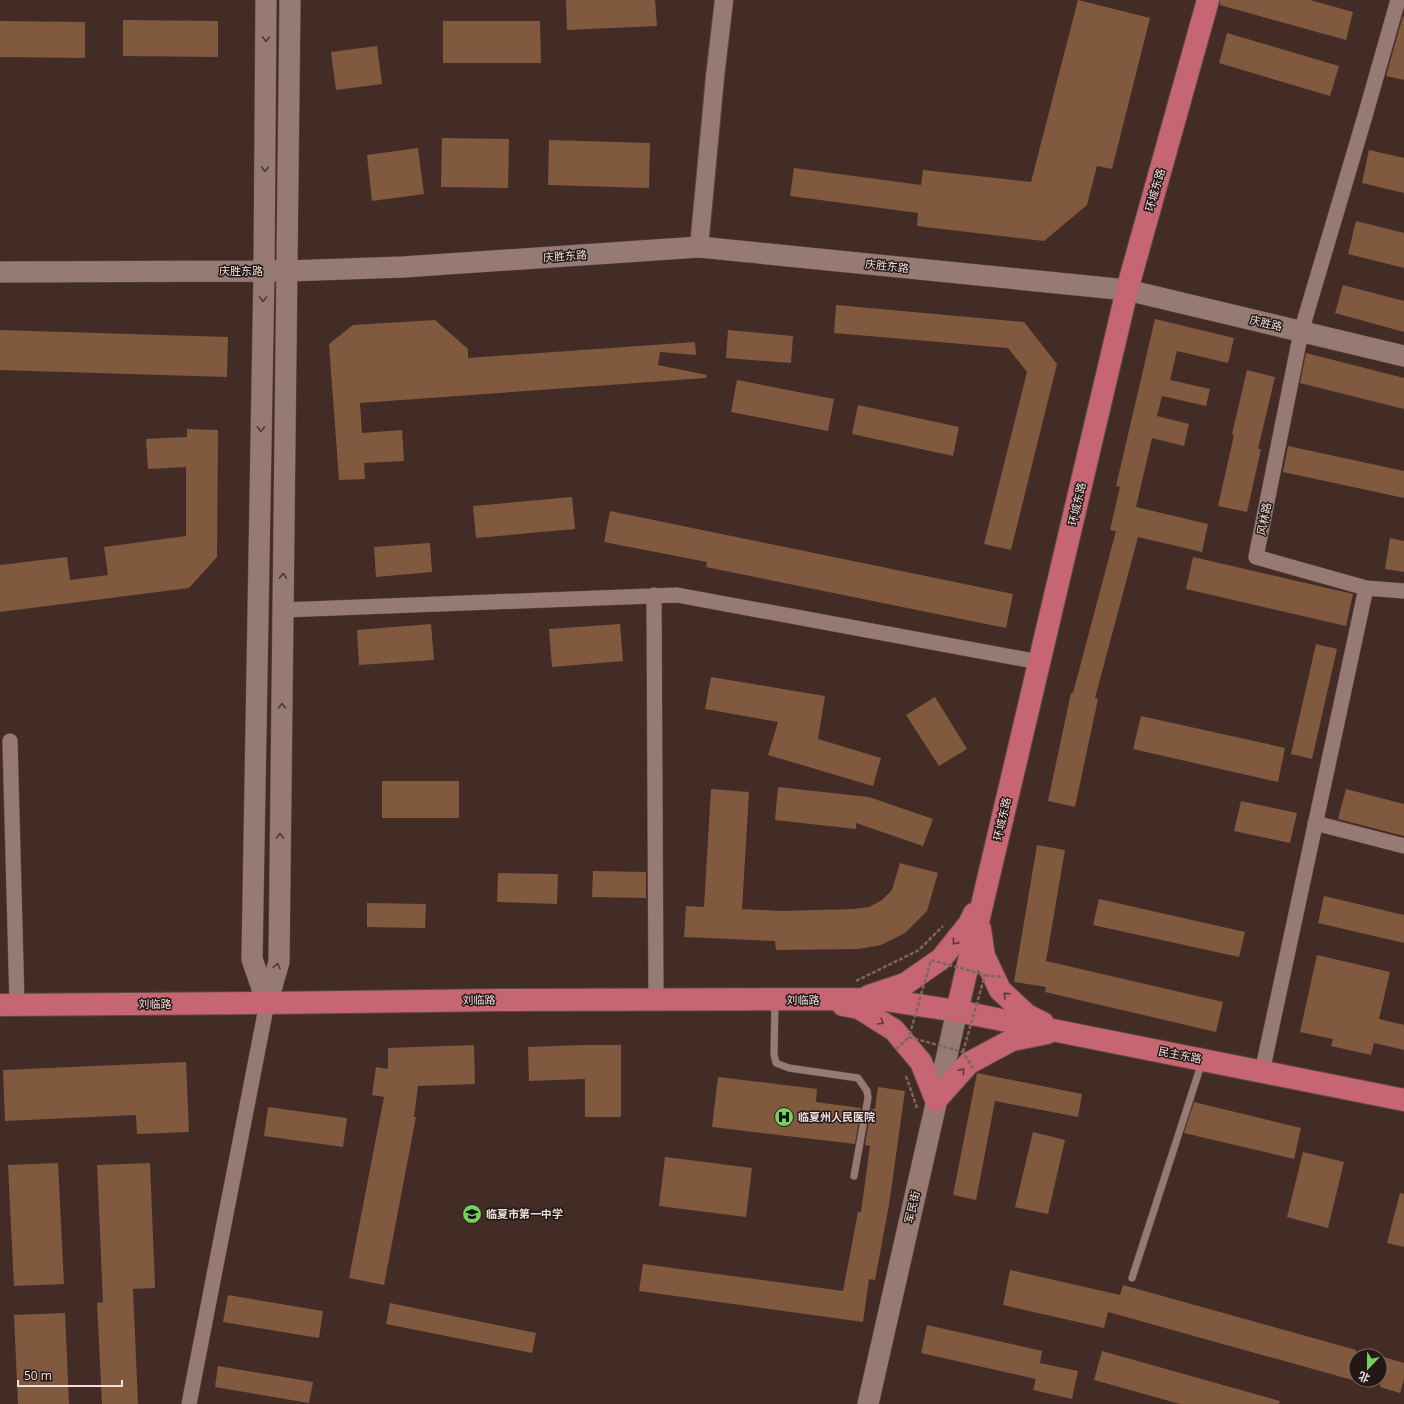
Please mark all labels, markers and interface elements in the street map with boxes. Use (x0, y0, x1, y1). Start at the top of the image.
one-way arrow (262, 36, 270, 42)
one-way arrow (260, 166, 269, 172)
street label: 环城东路 (1141, 167, 1168, 213)
street label: 庆胜东路 (542, 246, 587, 265)
street label: 庆胜东路 (864, 256, 910, 275)
street label: 庆胜东路 (219, 263, 263, 278)
one-way arrow (259, 296, 267, 302)
street label: 庆胜路 (1248, 311, 1284, 334)
one-way arrow (257, 426, 265, 432)
street label: 环城东路 (1064, 481, 1089, 527)
street label: 风林路 (1253, 501, 1274, 537)
one-way arrow (279, 573, 288, 579)
one-way arrow (278, 703, 286, 709)
street label: 环城东路 (989, 796, 1014, 842)
one-way arrow (276, 833, 284, 839)
one-way arrow (953, 938, 960, 945)
one-way arrow (273, 963, 281, 969)
street label: 刘临路 (462, 992, 496, 1007)
street label: 刘临路 (787, 992, 820, 1007)
one-way arrow (1003, 992, 1011, 999)
street label: 刘临路 (139, 996, 172, 1011)
one-way arrow (877, 1017, 884, 1024)
street label: 民主东路 (1157, 1043, 1203, 1066)
one-way arrow (957, 1068, 965, 1076)
hospital icon: 临夏州人民医院 (773, 1106, 795, 1128)
place label: 临夏州人民医院 (798, 1109, 875, 1124)
street label: 军民街 (900, 1189, 923, 1225)
school or university icon: 临夏市第一中学 (461, 1203, 483, 1225)
place label: 临夏市第一中学 (486, 1206, 563, 1221)
north arrow (1348, 1348, 1388, 1388)
scale bar (18, 1362, 122, 1388)
text: 50 m (24, 1367, 52, 1384)
text: 北 (1356, 1369, 1372, 1387)

